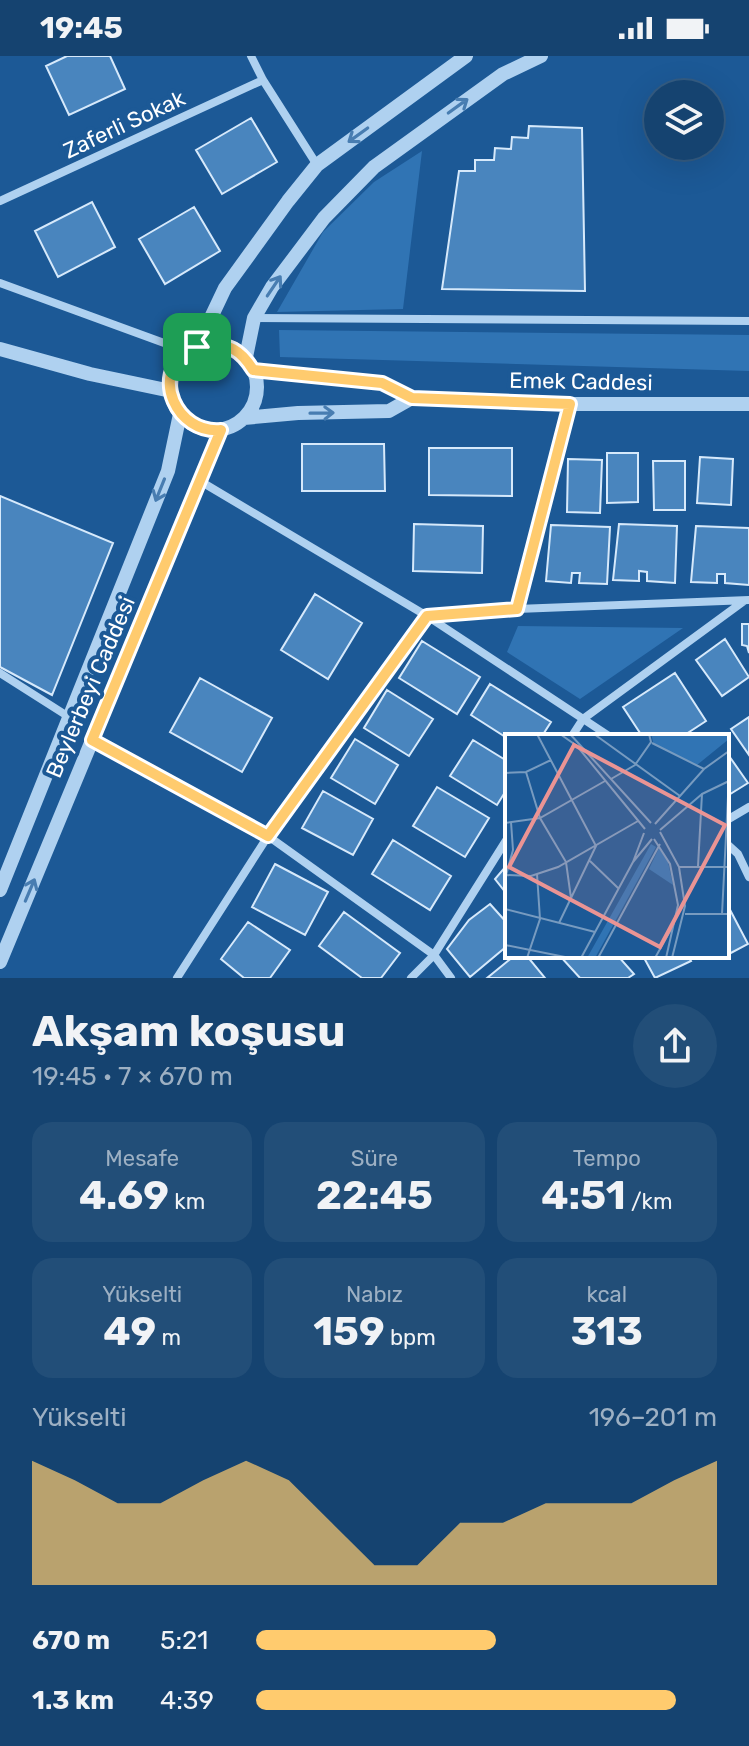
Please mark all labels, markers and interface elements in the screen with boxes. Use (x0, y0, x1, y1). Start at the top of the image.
text: 19:45 (40, 10, 123, 46)
map controls (644, 80, 724, 160)
button: layers (644, 80, 724, 160)
street label: Zaferli Sokak (59, 84, 190, 164)
one-way arrow (447, 98, 469, 114)
one-way arrow (347, 127, 369, 143)
one-way arrow (266, 275, 282, 297)
pin (163, 313, 231, 381)
icon: arrive (175, 325, 219, 369)
street label: Emek Caddesi (509, 367, 653, 396)
one-way arrow (308, 405, 335, 420)
one-way arrow (152, 477, 166, 502)
street label: Beylerbeyi Caddesi (40, 592, 141, 782)
inset map (505, 734, 729, 958)
one-way arrow (24, 878, 38, 903)
button: share (633, 1004, 717, 1088)
text: Akşam koşusu (32, 1005, 345, 1057)
text: 19:45 · 7 × 670 m (32, 1061, 233, 1092)
text: Mesafe (105, 1145, 179, 1172)
text: Süre (351, 1145, 398, 1172)
text: Tempo (573, 1145, 641, 1172)
text: 4.69 (79, 1172, 169, 1219)
text: 22:45 (316, 1172, 433, 1219)
text: 4:51 (541, 1172, 626, 1219)
text: km (169, 1188, 205, 1215)
text: /km (626, 1188, 672, 1215)
text: Yükselti (102, 1281, 182, 1308)
text: Nabız (346, 1281, 403, 1308)
text: kcal (587, 1281, 627, 1308)
text: 49 (103, 1308, 156, 1355)
text: 159 (313, 1308, 385, 1355)
text: 313 (571, 1308, 643, 1355)
text: m (156, 1324, 181, 1351)
text: bpm (385, 1324, 436, 1351)
text: Yükselti (32, 1402, 127, 1433)
text: 196–201 m (589, 1402, 717, 1433)
text: 670 m (32, 1625, 110, 1656)
text: 5:21 (160, 1625, 209, 1656)
text: 1.3 km (32, 1685, 114, 1716)
text: 4:39 (160, 1685, 214, 1716)

